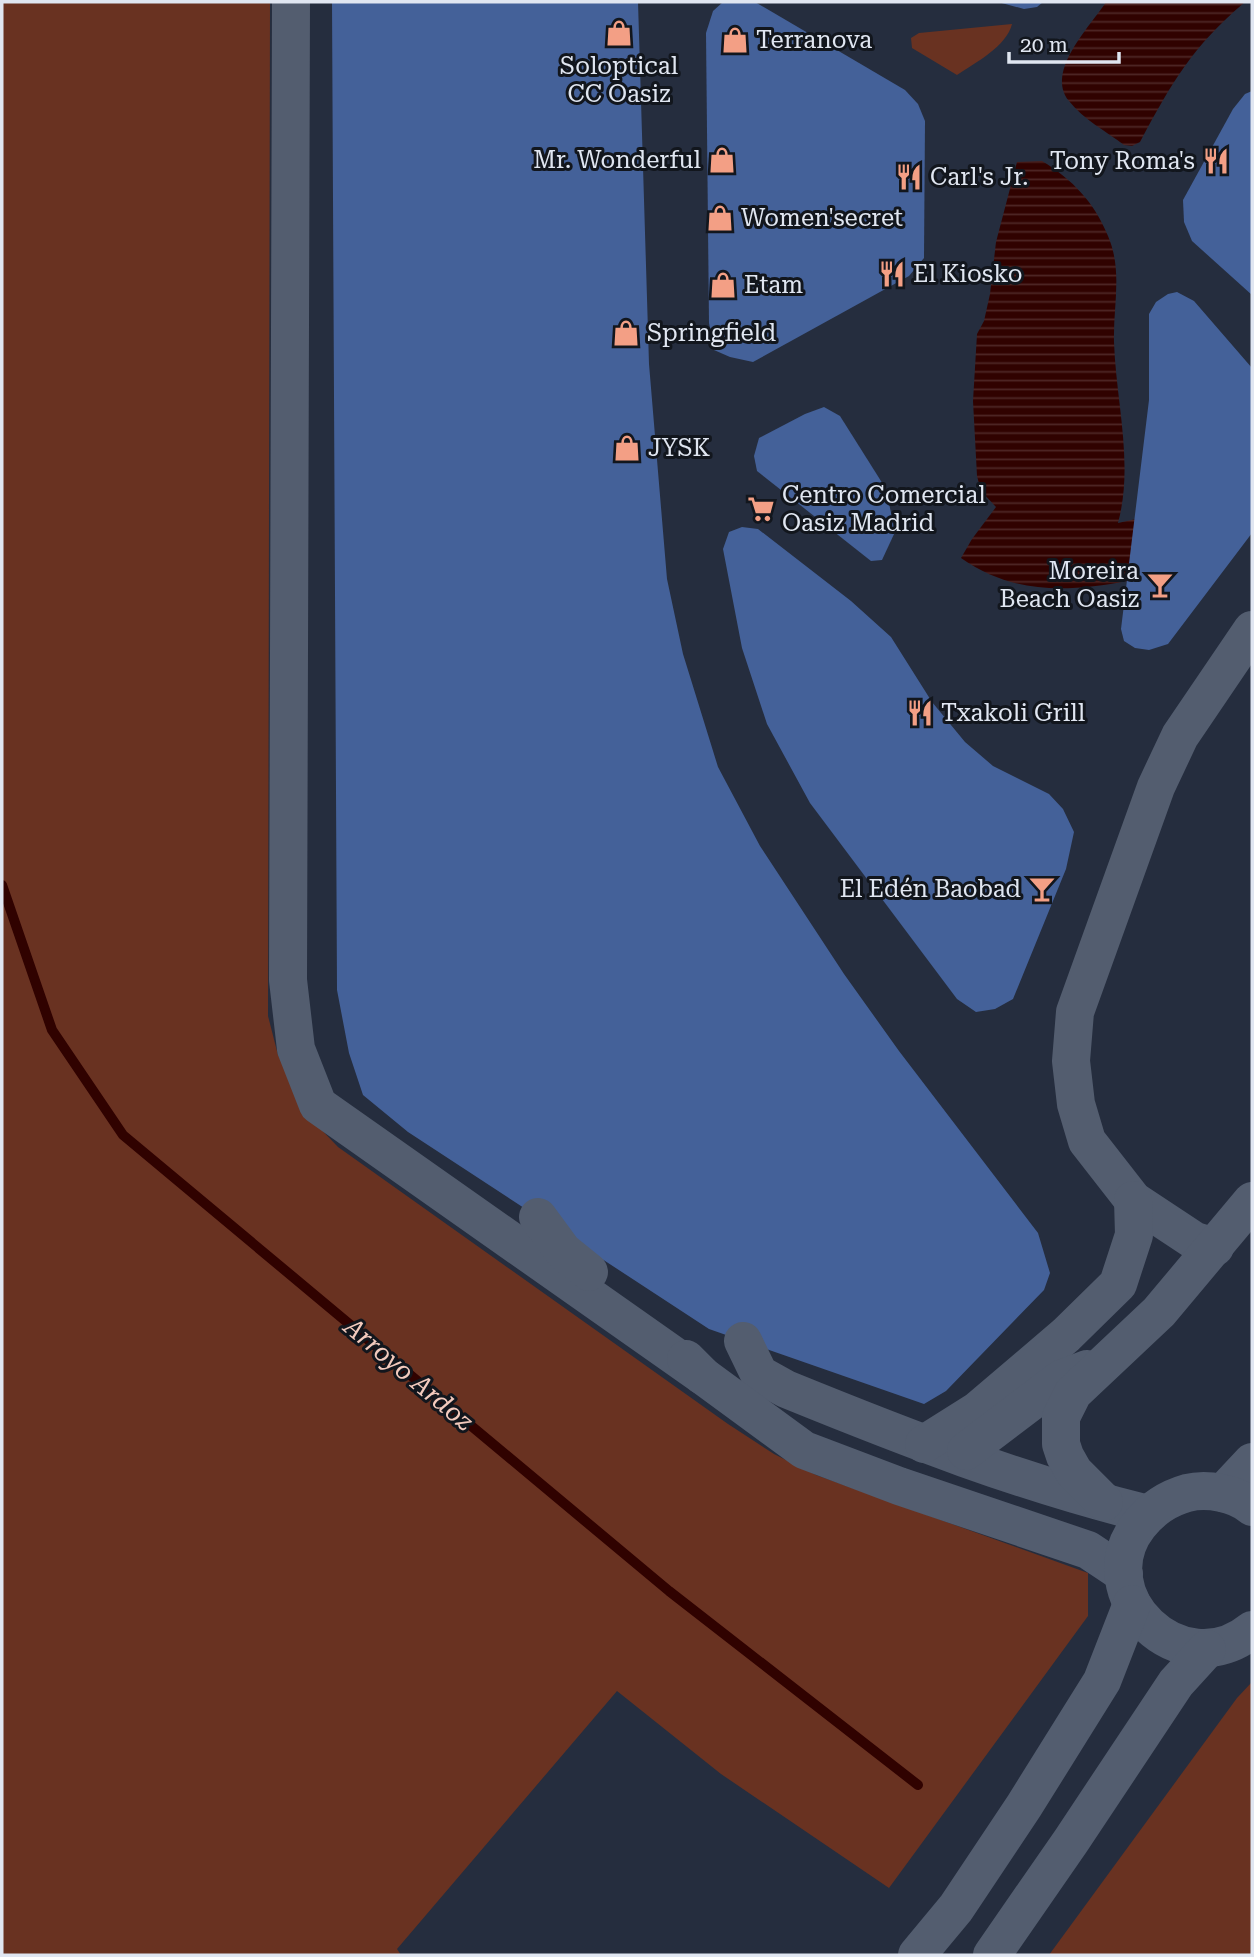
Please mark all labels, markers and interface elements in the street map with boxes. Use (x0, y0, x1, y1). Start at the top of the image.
shop icon: Soloptical CC Oasiz (604, 18, 634, 48)
scale bar (1009, 21, 1119, 65)
shop icon: Terranova (720, 25, 750, 55)
place label: Terranova (756, 26, 872, 54)
text: 20 m (1020, 33, 1068, 57)
place label: Soloptical CC Oasiz (560, 52, 678, 108)
shop icon: Mr. Wonderful (707, 145, 737, 175)
place label: Mr. Wonderful (533, 146, 701, 174)
restaurant icon: Tony Roma's (1201, 146, 1231, 176)
place label: Tony Roma's (1050, 147, 1195, 175)
restaurant icon: Carl's Jr. (894, 162, 924, 192)
place label: Carl's Jr. (930, 163, 1028, 191)
shop icon: Women'secret (705, 203, 735, 233)
place label: Women'secret (741, 204, 903, 232)
restaurant icon: El Kiosko (877, 259, 907, 289)
place label: El Kiosko (913, 260, 1022, 288)
shop icon: Etam (708, 270, 738, 300)
place label: Etam (744, 271, 803, 299)
shop icon: Springfield (611, 318, 641, 348)
place label: Springfield (647, 319, 776, 347)
shop icon: JYSK (612, 433, 642, 463)
place label: JYSK (648, 434, 711, 462)
place label: Centro Comercial Oasiz Madrid (782, 481, 986, 537)
supermarket icon: Centro Comercial Oasiz Madrid (746, 494, 776, 524)
place label: Moreira Beach Oasiz (1000, 557, 1139, 613)
bar icon: Moreira Beach Oasiz (1145, 570, 1175, 600)
restaurant icon: Txakoli Grill (905, 698, 935, 728)
place label: Txakoli Grill (941, 699, 1085, 727)
bar icon: El Edén Baobad (1027, 874, 1057, 904)
place label: El Edén Baobad (840, 875, 1021, 903)
water label: Arroyo Ardoz (337, 1310, 480, 1437)

